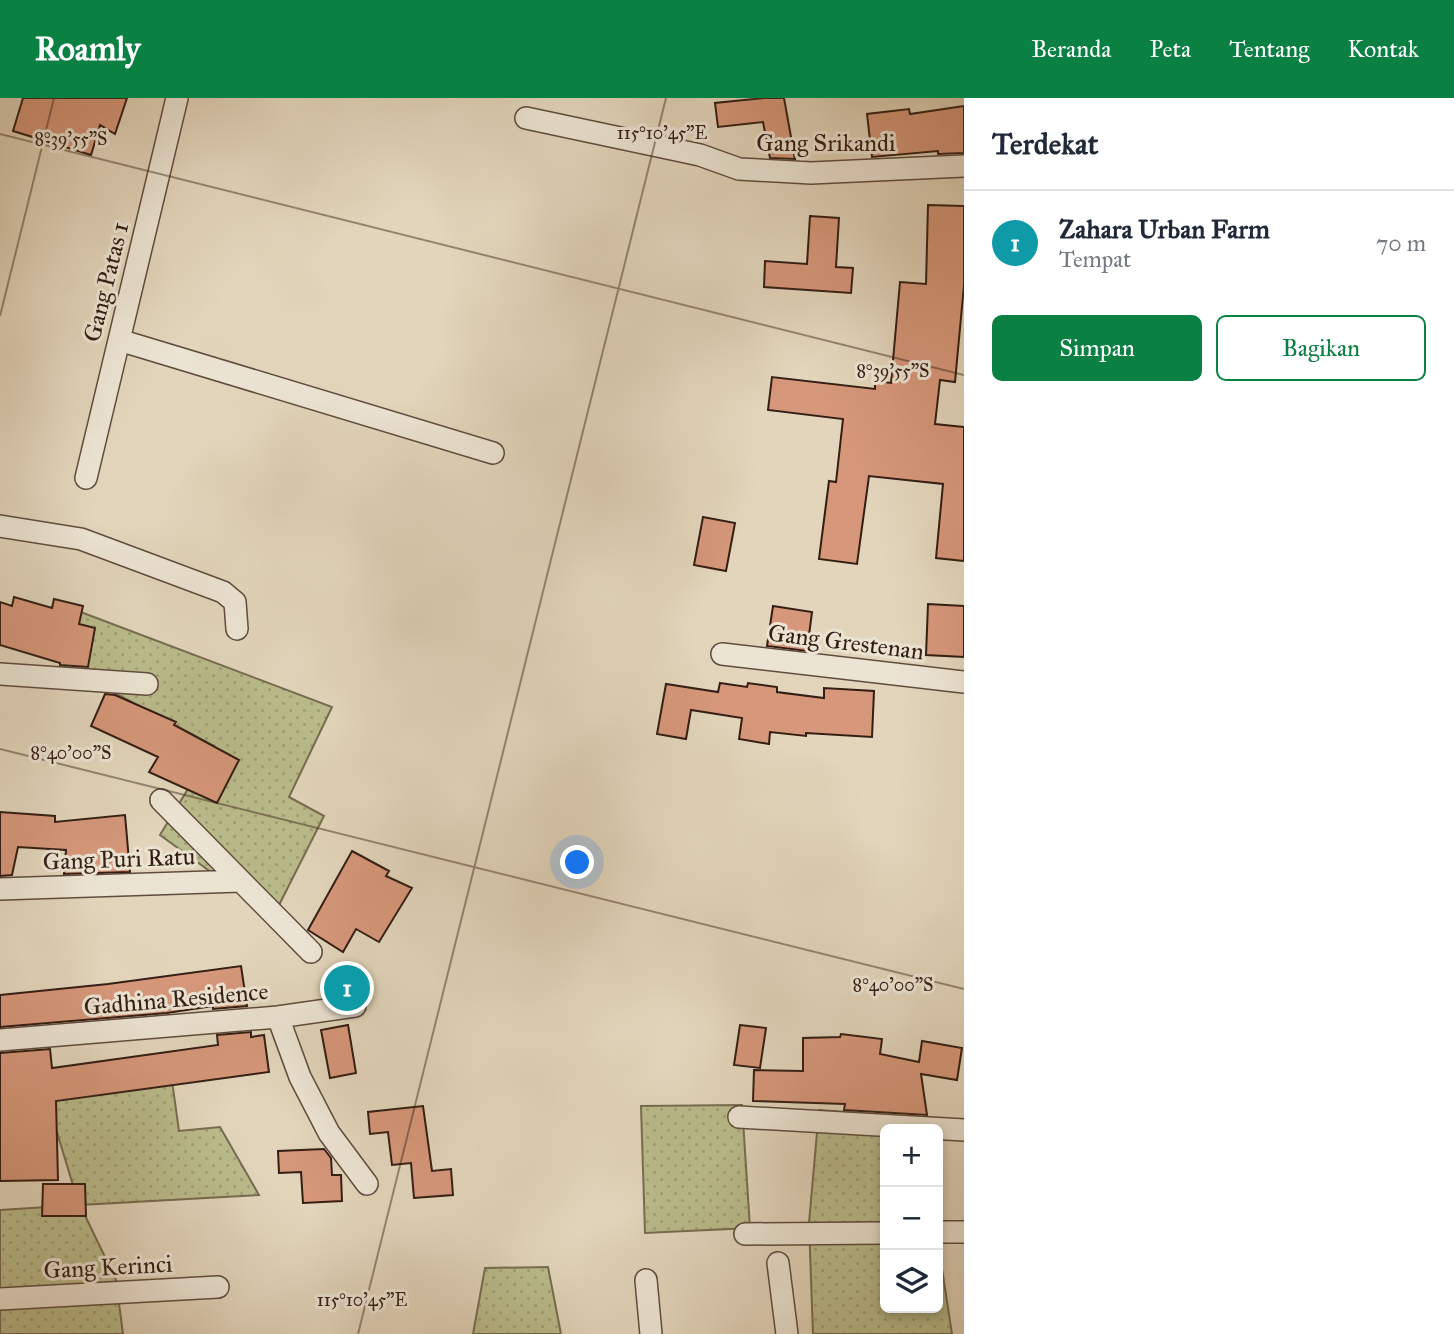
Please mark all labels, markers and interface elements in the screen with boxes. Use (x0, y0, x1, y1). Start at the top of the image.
text: Roamly (35, 29, 140, 69)
text: Beranda (1031, 34, 1111, 64)
text: Peta (1149, 34, 1191, 64)
text: Tentang (1229, 34, 1309, 64)
text: Kontak (1347, 34, 1419, 64)
text: 115°10'45"E (617, 122, 707, 144)
text: Terdekat (992, 126, 1098, 162)
text: 8°39'55"S (35, 128, 107, 150)
street label: Gang Srikandi (756, 128, 896, 158)
text: Zahara Urban Farm (1059, 213, 1270, 245)
street label: Gang Patas 1 (77, 219, 135, 345)
text: 1 (1010, 229, 1020, 257)
text: 70 m (1376, 229, 1426, 257)
text: Tempat (1059, 245, 1131, 273)
button: Simpan (992, 315, 1202, 381)
button: Bagikan (1216, 315, 1426, 381)
text: 8°39'55"S (857, 360, 929, 382)
street label: Gang Grestenan (766, 618, 926, 666)
text: 8°40'00"S (31, 742, 111, 764)
street label: Gang Puri Ratu (42, 841, 196, 877)
your location (560, 845, 594, 879)
pin: 1 (324, 962, 370, 1014)
text: 8°40'00"S (853, 974, 933, 996)
street label: Gadhina Residence (82, 976, 270, 1022)
map controls (880, 1124, 943, 1313)
button: + (880, 1124, 943, 1187)
button: − (880, 1187, 943, 1250)
street label: Gang Kerinci (43, 1249, 174, 1285)
button: layers (880, 1250, 943, 1313)
text: 115°10'45"E (317, 1289, 407, 1311)

